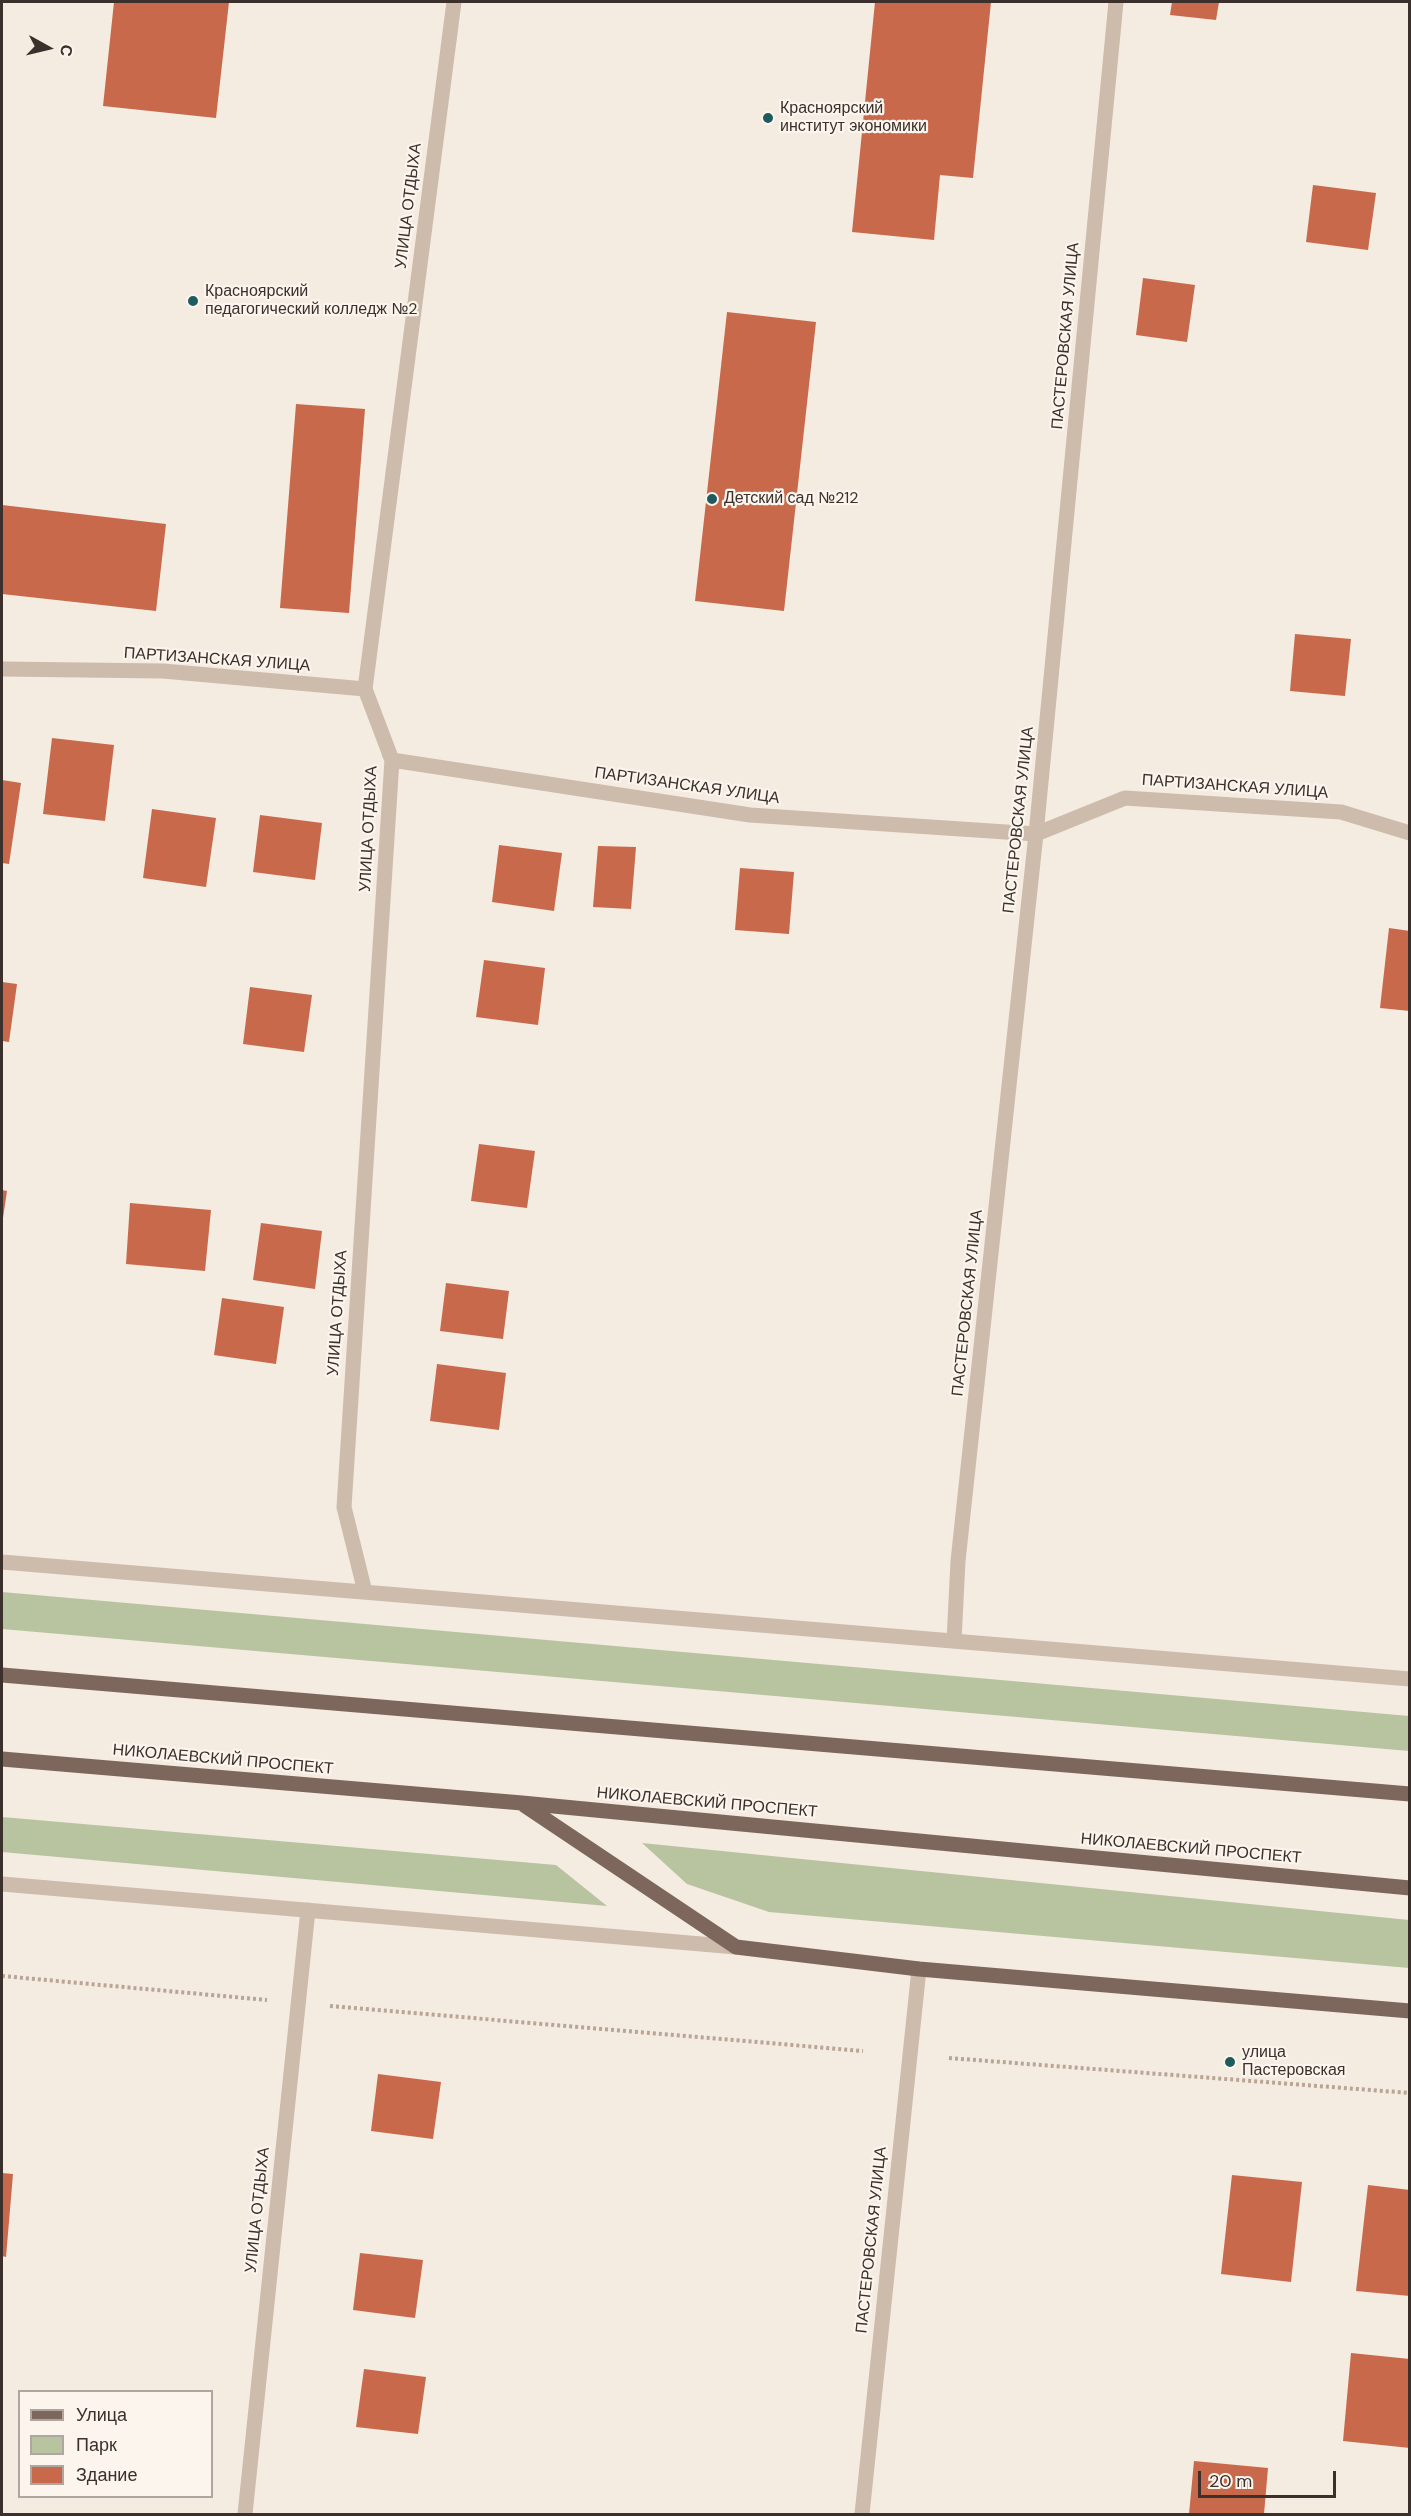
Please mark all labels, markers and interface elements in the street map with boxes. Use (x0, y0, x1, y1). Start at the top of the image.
north arrow (18, 18, 78, 78)
text: С (55, 43, 78, 58)
place label: Красноярский институт экономики (780, 99, 927, 137)
marker: Красноярский институт экономики (761, 111, 775, 125)
street label: УЛИЦА ОТДЫХА (392, 142, 426, 270)
street label: ПАСТЕРОВСКАЯ УЛИЦА (1048, 242, 1084, 430)
place label: Красноярский педагогический колледж №2 (205, 282, 418, 320)
marker: Красноярский педагогический колледж №2 (186, 294, 200, 308)
place label: Детский сад №212 (724, 489, 859, 509)
marker: Детский сад №212 (705, 492, 719, 506)
street label: ПАРТИЗАНСКАЯ УЛИЦА (123, 644, 311, 676)
street label: ПАСТЕРОВСКАЯ УЛИЦА (1000, 726, 1038, 914)
street label: ПАРТИЗАНСКАЯ УЛИЦА (593, 763, 781, 809)
street label: УЛИЦА ОТДЫХА (356, 765, 382, 893)
street label: ПАРТИЗАНСКАЯ УЛИЦА (1141, 771, 1329, 803)
street label: ПАСТЕРОВСКАЯ УЛИЦА (949, 1209, 987, 1397)
street label: УЛИЦА ОТДЫХА (324, 1249, 352, 1377)
street label: НИКОЛАЕВСКИЙ ПРОСПЕКТ (112, 1741, 334, 1779)
street label: НИКОЛАЕВСКИЙ ПРОСПЕКТ (596, 1784, 818, 1822)
street label: НИКОЛАЕВСКИЙ ПРОСПЕКТ (1080, 1830, 1302, 1868)
place label: улица Пастеровская (1242, 2043, 1345, 2081)
marker: улица Пастеровская (1223, 2055, 1237, 2069)
street label: УЛИЦА ОТДЫХА (242, 2146, 274, 2274)
street label: ПАСТЕРОВСКАЯ УЛИЦА (853, 2146, 891, 2334)
legend (18, 2390, 213, 2498)
text: Улица (76, 2403, 127, 2427)
text: Парк (76, 2433, 117, 2457)
scale bar (1201, 2459, 1339, 2497)
text: Здание (76, 2463, 137, 2487)
text: 20 m (1209, 2469, 1252, 2493)

